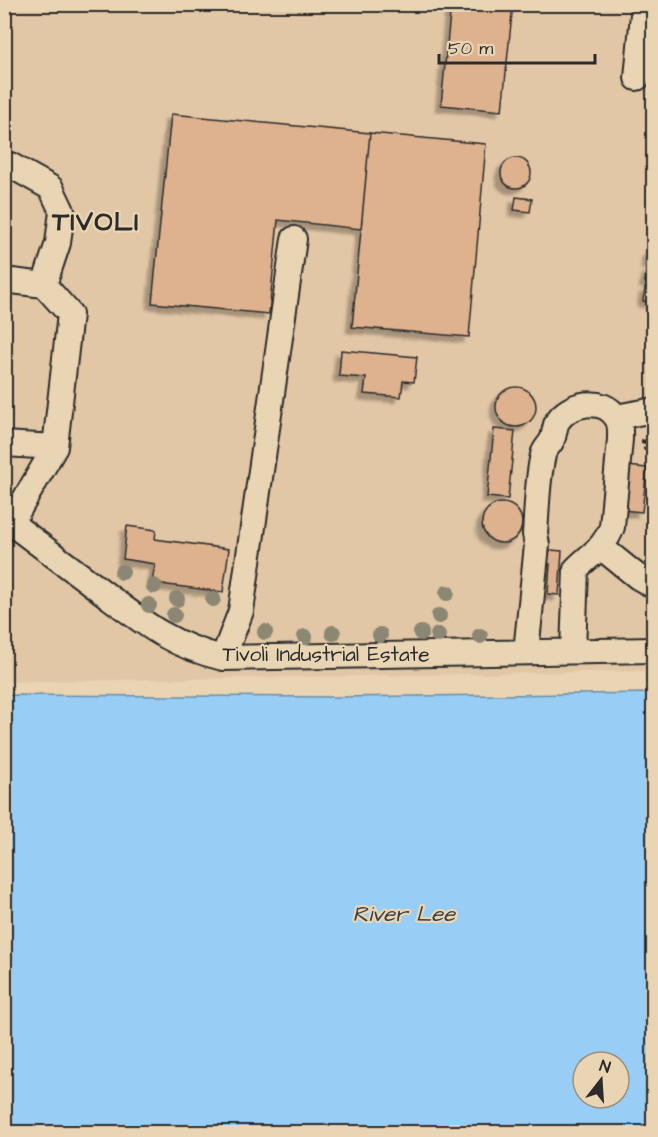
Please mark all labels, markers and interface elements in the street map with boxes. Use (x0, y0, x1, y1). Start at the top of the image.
scale bar (439, 27, 595, 65)
text: 50 m (448, 36, 493, 61)
district label: TIVOLI (51, 203, 140, 241)
street label: Tivoli Industrial Estate (222, 640, 430, 669)
water label: River Lee (353, 899, 456, 930)
north arrow (571, 1050, 631, 1110)
text: N (597, 1055, 613, 1079)

